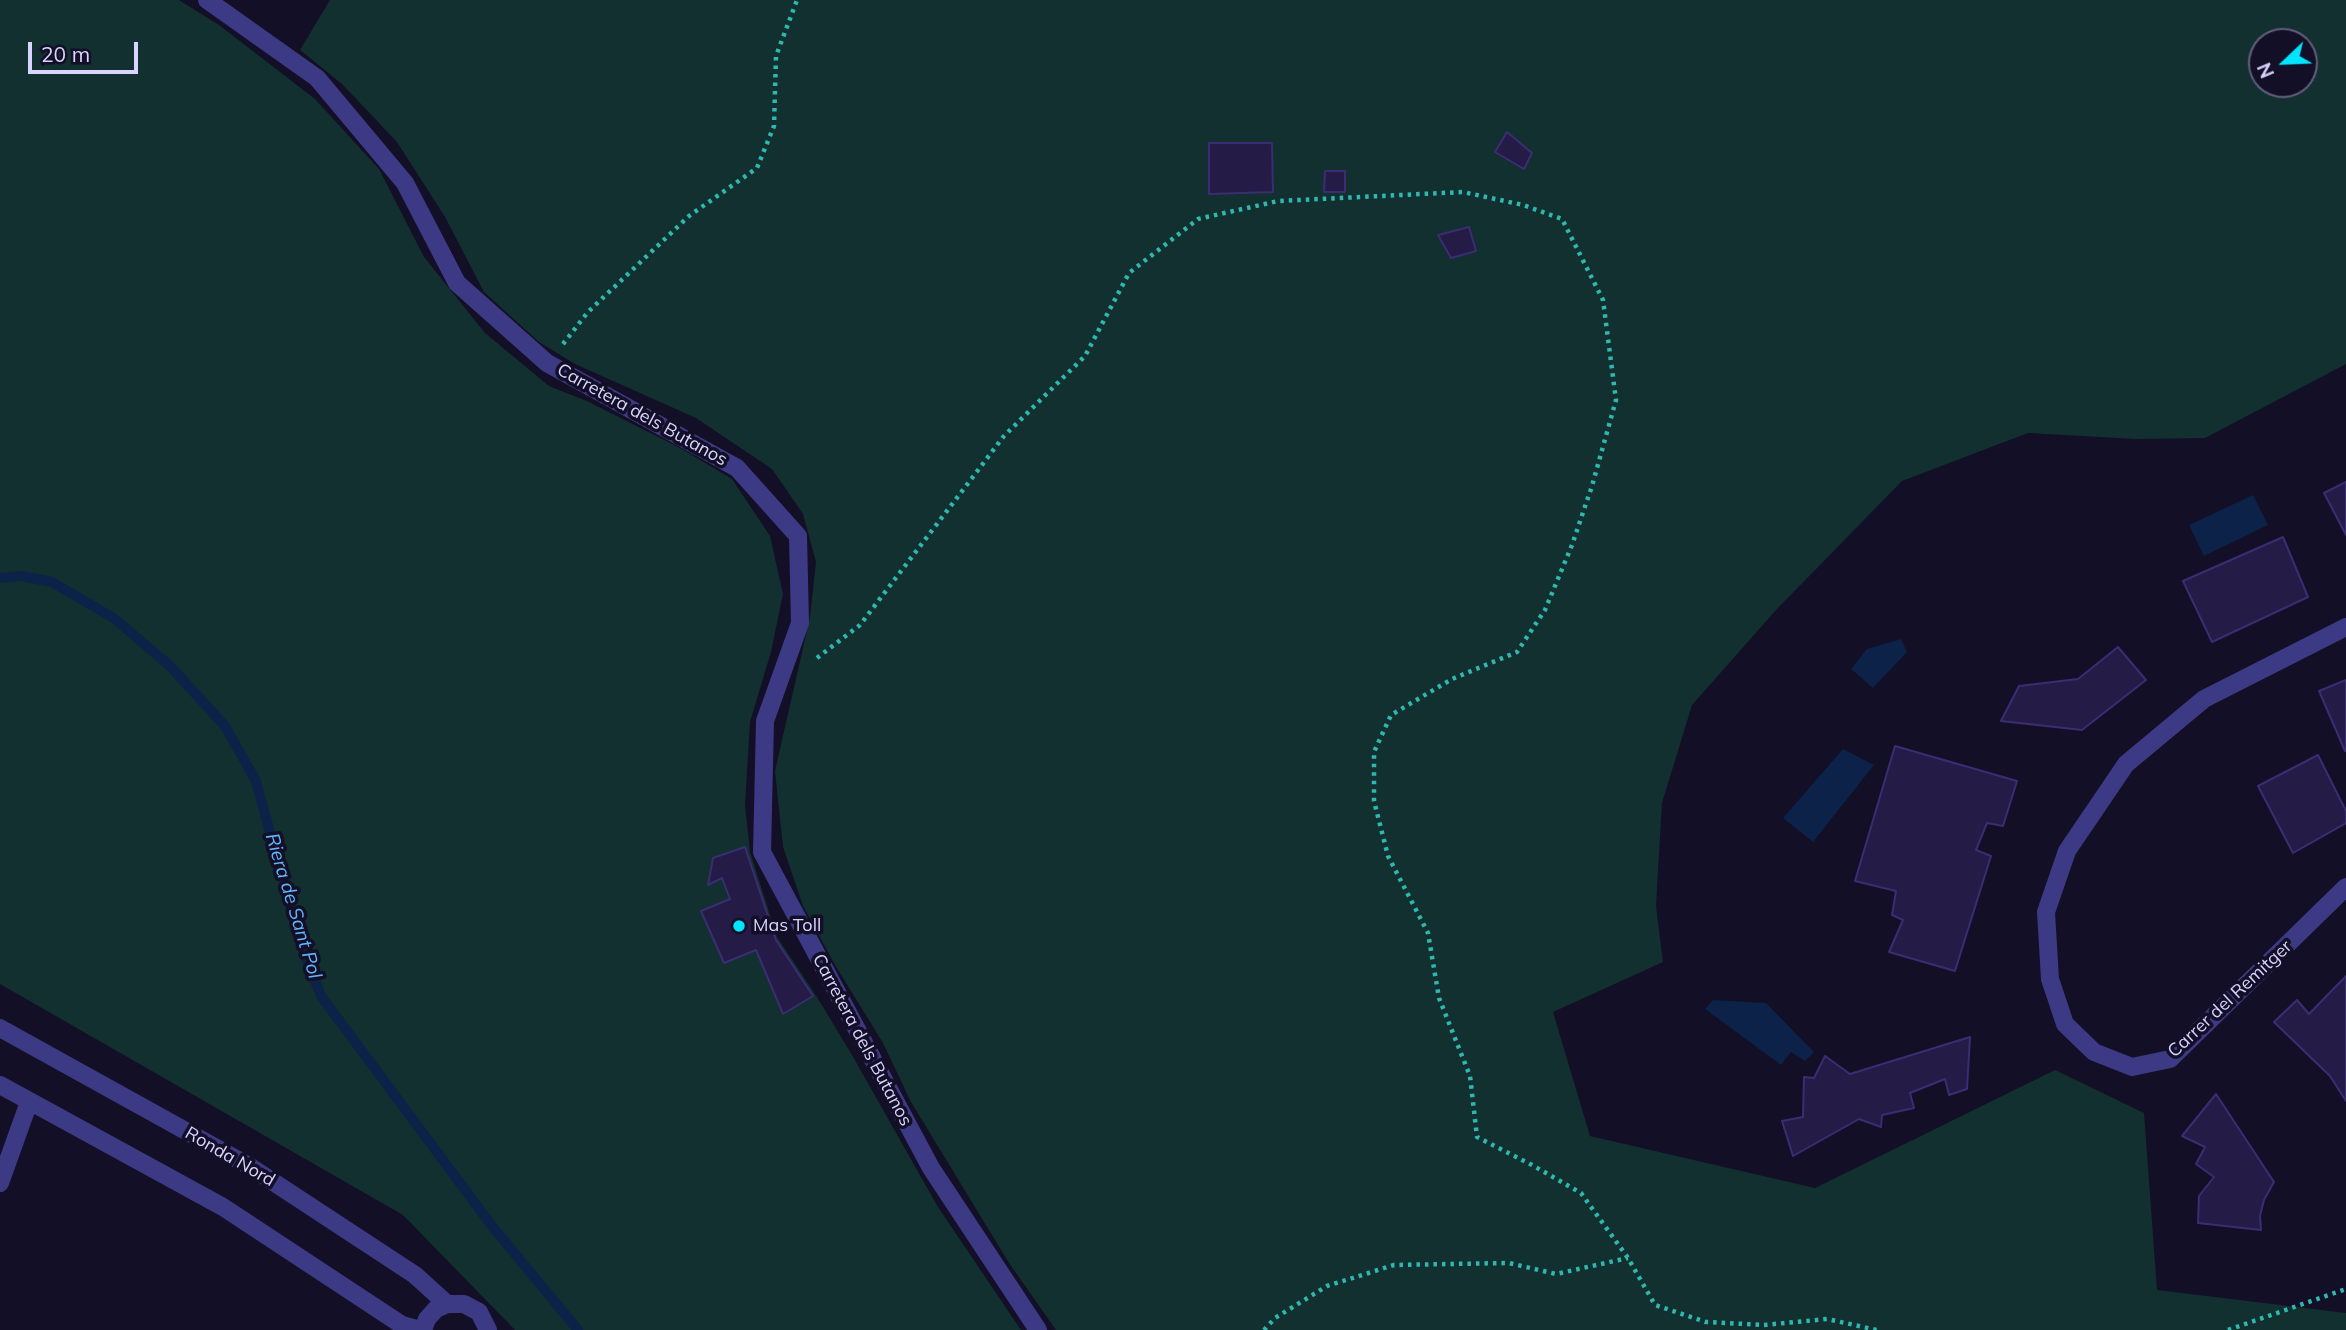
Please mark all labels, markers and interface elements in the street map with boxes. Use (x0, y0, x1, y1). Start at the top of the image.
scale bar (32, 28, 142, 72)
north arrow (2248, 28, 2318, 98)
text: 20 m (41, 41, 90, 67)
text: N (2252, 59, 2279, 82)
street label: Carretera dels Butanos (553, 359, 731, 471)
water label: Riera de Sant Pol (260, 830, 326, 982)
place label: Mas Toll (753, 915, 821, 937)
marker: Mas Toll (731, 918, 747, 934)
street label: Carrer del Remitger (2163, 936, 2297, 1062)
street label: Carretera dels Butanos (808, 950, 916, 1130)
street label: Ronda Nord (181, 1123, 279, 1191)

